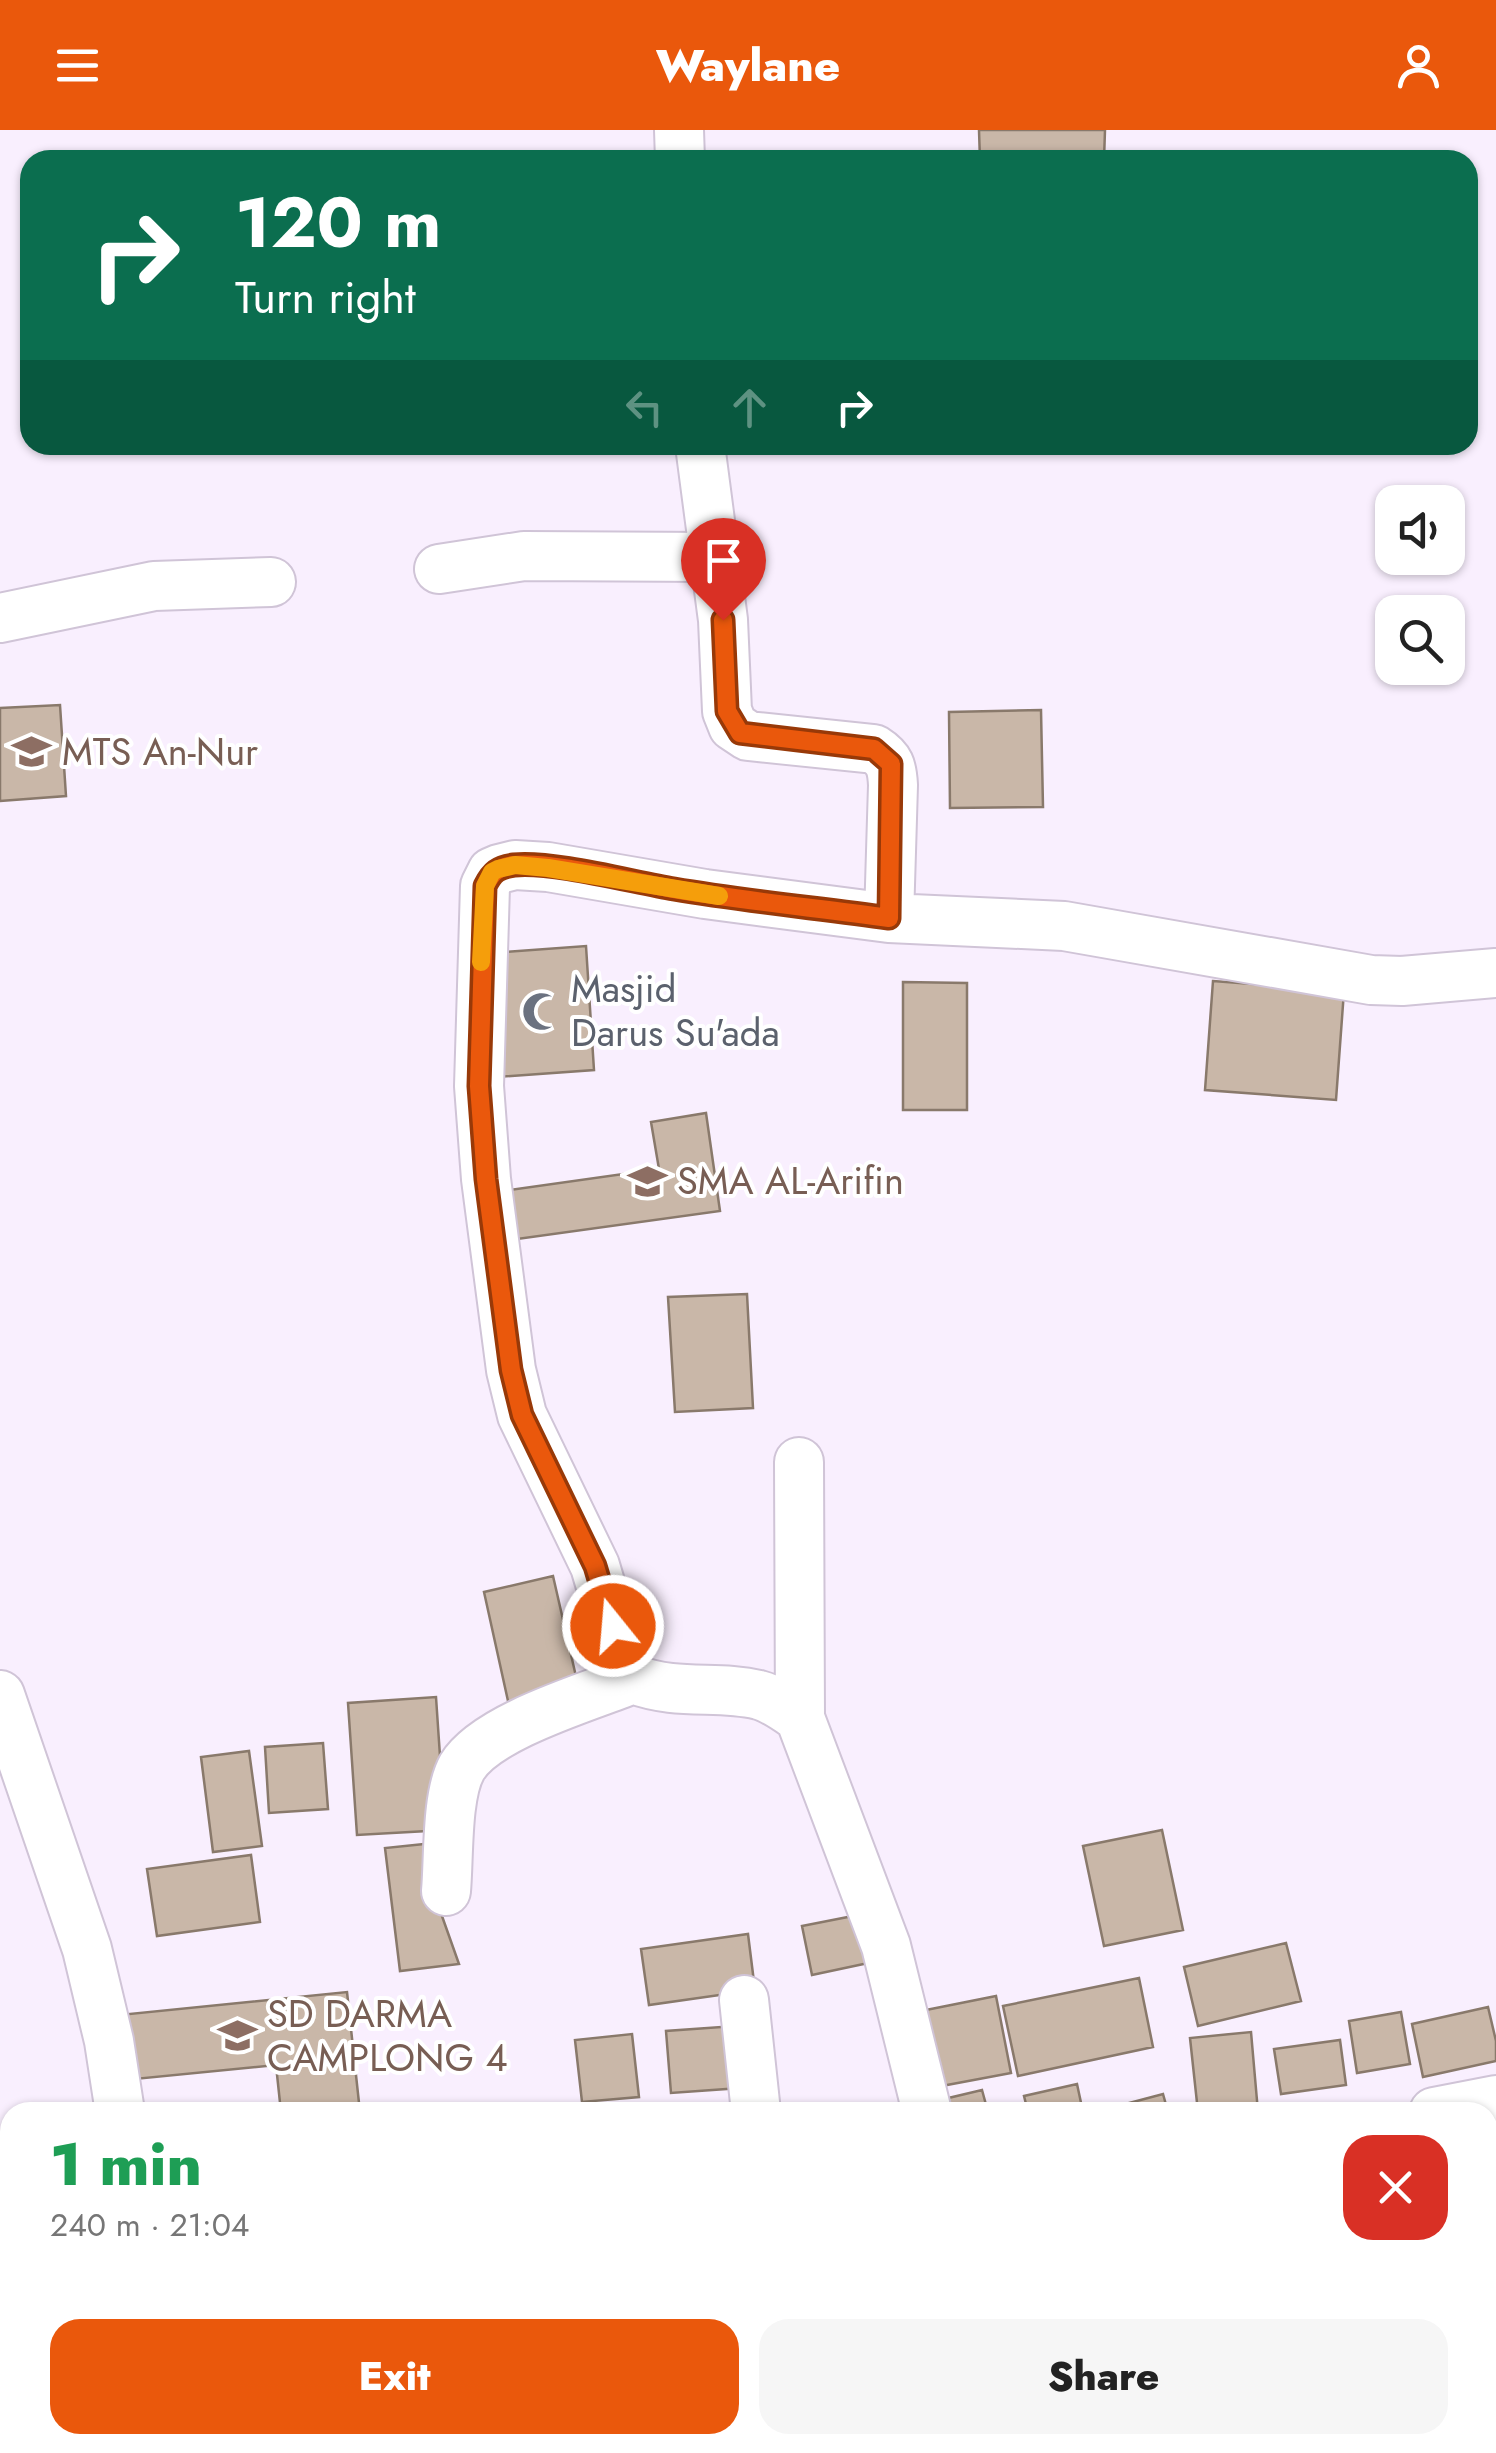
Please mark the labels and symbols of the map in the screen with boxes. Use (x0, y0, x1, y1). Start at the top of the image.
pin (681, 518, 766, 621)
place label: MTS An-Nur (62, 724, 258, 779)
school or university icon: MTS An-Nur (11, 731, 53, 773)
place label: Masjid Darus Su'ada (571, 961, 780, 1060)
mosque icon: Masjid Darus Su'ada (520, 990, 562, 1032)
place label: SMA AL-Arifin (677, 1153, 904, 1208)
school or university icon: SMA AL-Arifin (626, 1160, 668, 1202)
position arrow (561, 1574, 665, 1678)
place label: SD DARMA CAMPLONG 4 (267, 1986, 508, 2085)
school or university icon: SD DARMA CAMPLONG 4 (216, 2015, 258, 2057)

